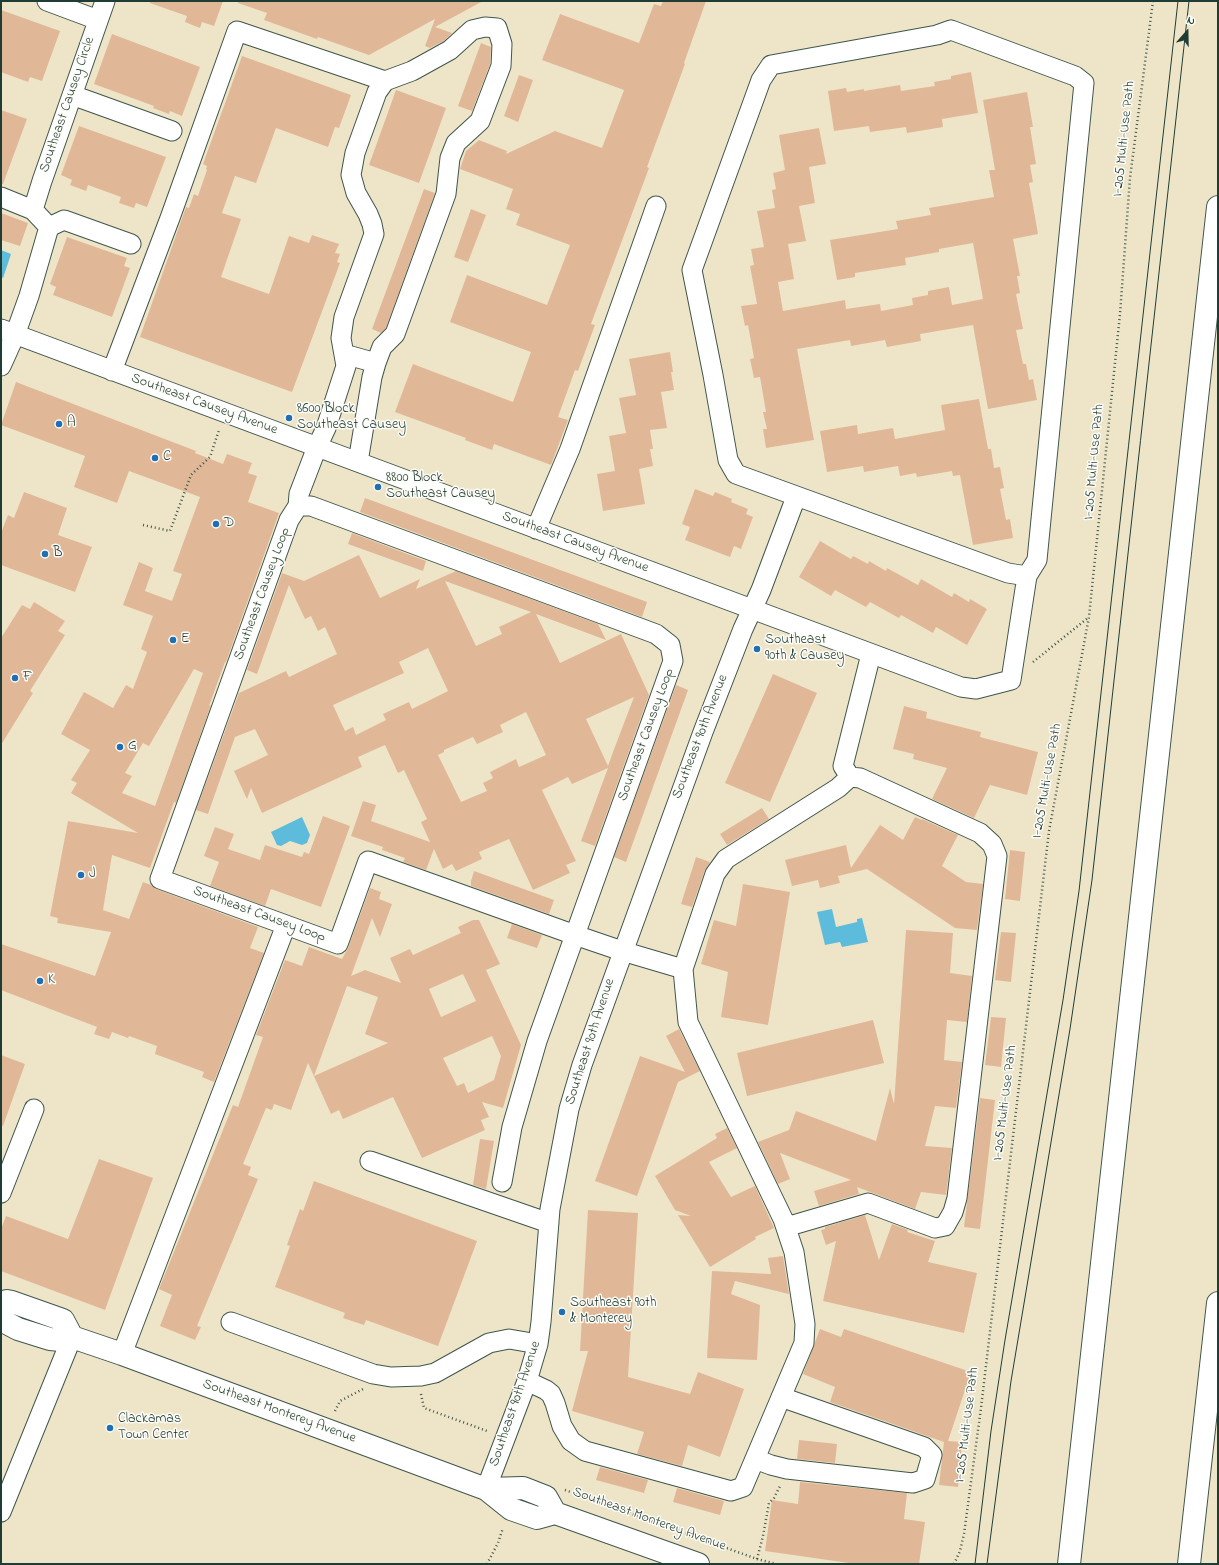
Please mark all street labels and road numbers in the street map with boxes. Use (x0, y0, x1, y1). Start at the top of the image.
street label: Southeast Causey Circle (37, 35, 99, 175)
street label: I-205 Multi-Use Path (1111, 80, 1139, 198)
street label: Southeast Causey Avenue (129, 371, 279, 439)
street label: I-205 Multi-Use Path (1082, 403, 1108, 521)
street label: Southeast Causey Avenue (500, 509, 650, 577)
street label: Southeast Causey Loop (231, 525, 295, 663)
street label: Southeast Causey Loop (615, 666, 679, 804)
street label: Southeast 90th Avenue (670, 673, 732, 801)
street label: I-205 Multi-Use Path (1030, 722, 1066, 840)
street label: Southeast Causey Loop (190, 883, 328, 947)
street label: Southeast 90th Avenue (563, 977, 619, 1107)
street label: I-205 Multi-Use Path (991, 1044, 1021, 1162)
street label: Southeast 90th Avenue (487, 1339, 545, 1469)
street label: I-205 Multi-Use Path (953, 1366, 983, 1484)
street label: Southeast Monterey Avenue (200, 1376, 358, 1448)
street label: Southeast Monterey Avenue (570, 1484, 728, 1556)

